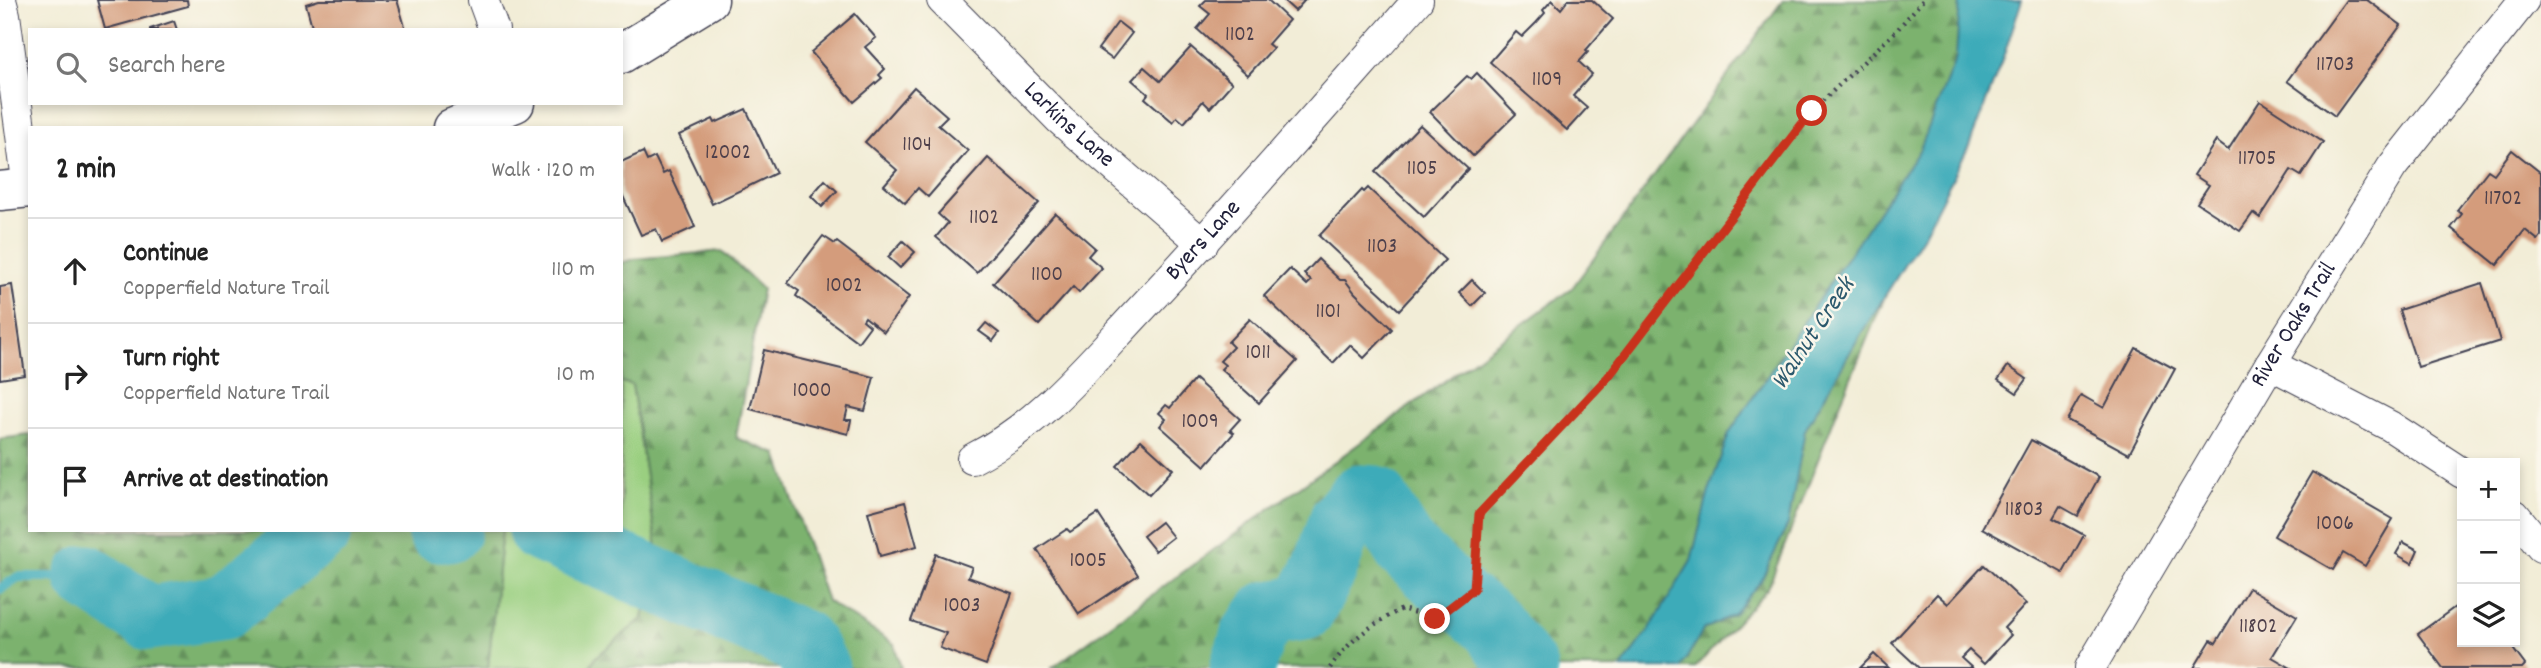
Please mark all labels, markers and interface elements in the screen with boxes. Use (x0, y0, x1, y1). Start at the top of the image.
house number: 1102 (1225, 21, 1255, 51)
search box (28, 28, 623, 105)
icon: search (52, 48, 90, 86)
text: Search here (108, 48, 226, 85)
house number: 11703 (2316, 51, 2354, 81)
house number: 1109 (1532, 66, 1562, 96)
street label: Larkins Lane (1015, 74, 1121, 176)
route start (1796, 95, 1827, 126)
house number: 1104 (902, 131, 932, 161)
house number: 12002 (705, 139, 751, 169)
house number: 11705 (2238, 145, 2276, 175)
text: 2 min (56, 150, 116, 193)
text: Walk · 120 m (492, 155, 595, 188)
house number: 1105 (1407, 155, 1437, 185)
house number: 11702 (2484, 185, 2522, 215)
street label: Byers Lane (1158, 193, 1250, 289)
house number: 1102 (969, 204, 999, 234)
house number: 1103 (1367, 233, 1397, 263)
text: Continue (123, 236, 208, 273)
icon: ahead (56, 252, 94, 290)
text: 110 m (551, 254, 595, 287)
street label: River Oaks Trail (2243, 256, 2346, 394)
house number: 1100 (1031, 261, 1063, 291)
water label: Walnut Creek (1763, 269, 1866, 397)
house number: 1002 (826, 272, 862, 302)
text: Copperfield Nature Trail (123, 273, 329, 306)
house number: 1101 (1315, 298, 1341, 328)
house number: 1011 (1245, 339, 1271, 369)
text: Turn right (123, 341, 220, 378)
icon: right (56, 357, 94, 395)
text: 10 m (556, 359, 595, 392)
house number: 1000 (793, 377, 831, 407)
text: Copperfield Nature Trail (123, 378, 329, 411)
house number: 1009 (1181, 408, 1219, 438)
map controls (2457, 458, 2520, 647)
button: + (2457, 458, 2520, 521)
icon: arrive (56, 462, 94, 500)
text: Arrive at destination (123, 462, 328, 499)
house number: 11803 (2005, 496, 2043, 526)
house number: 1006 (2316, 510, 2354, 540)
button: − (2457, 521, 2520, 584)
house number: 1005 (1069, 547, 1107, 577)
button: layers (2457, 584, 2520, 647)
house number: 1003 (944, 592, 980, 622)
route end (1419, 603, 1450, 634)
house number: 11802 (2239, 613, 2277, 643)

